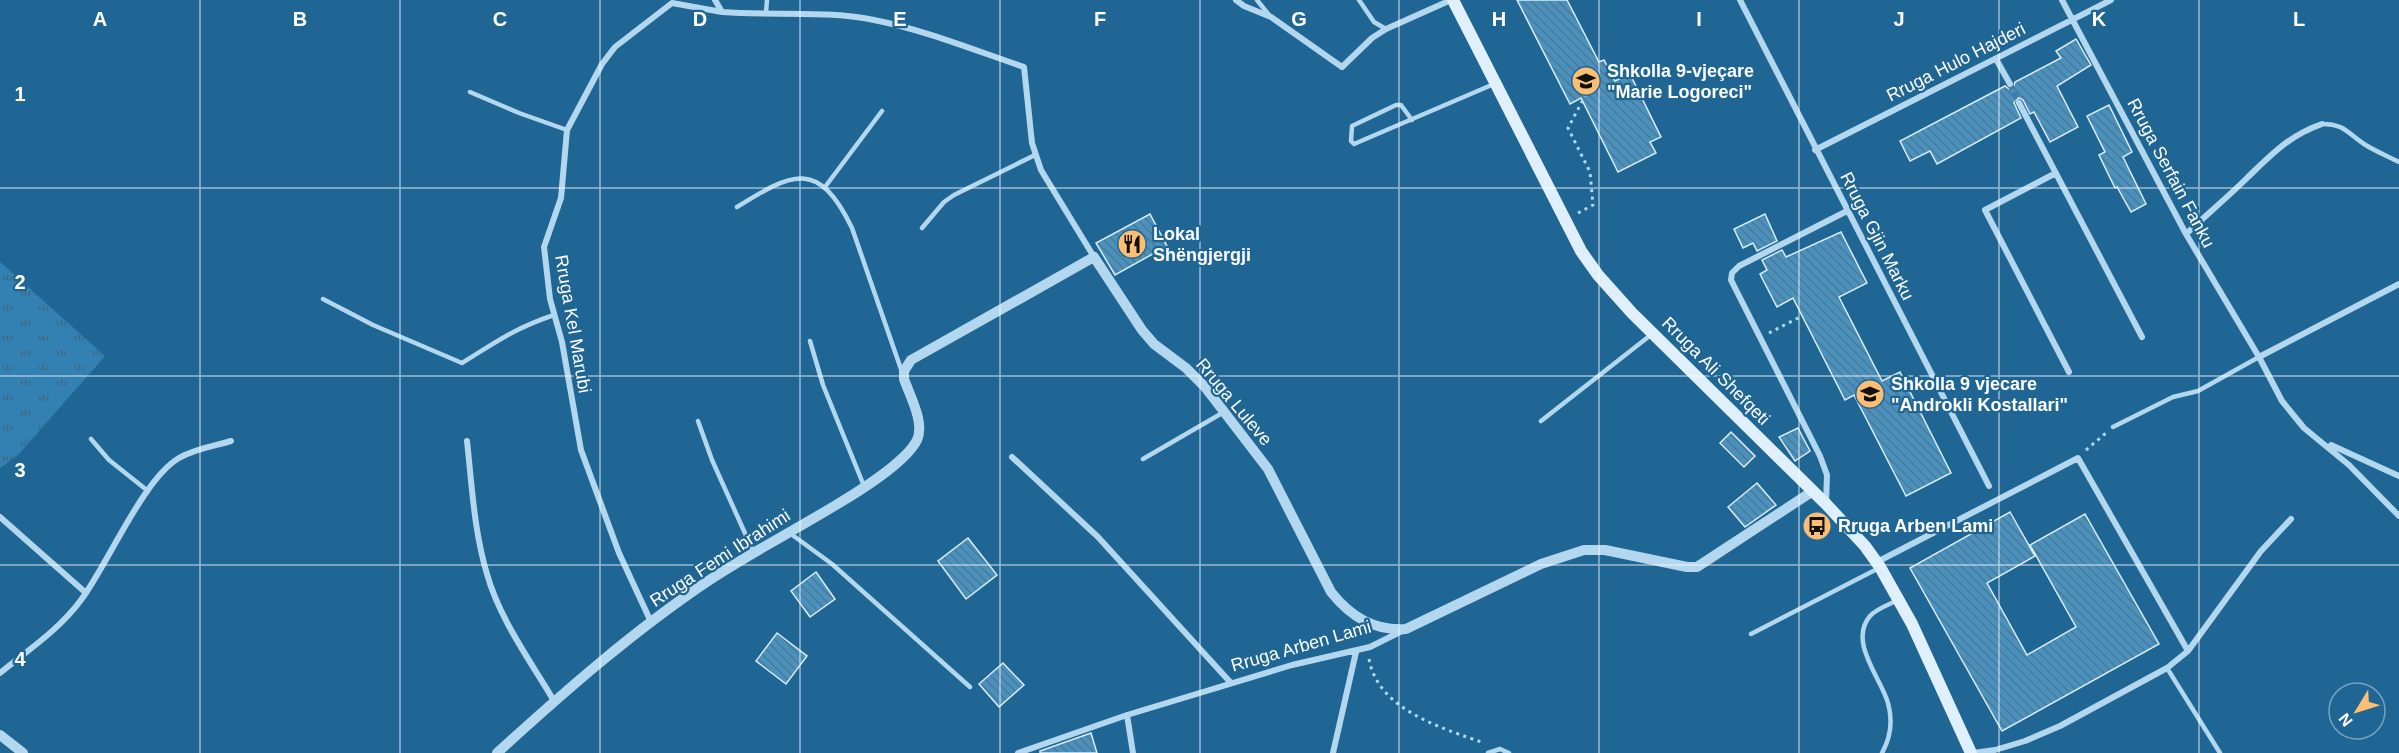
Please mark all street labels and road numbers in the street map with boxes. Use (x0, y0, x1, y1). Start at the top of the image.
street label: Rruga Hulo Hajderi (1883, 18, 2029, 106)
street label: Rruga Serfain Fanku (2123, 95, 2219, 251)
street label: Rruga Gjin Marku (1836, 169, 1918, 303)
street label: Rruga Kel Marubi (551, 253, 595, 395)
street label: Rruga Ali Shefqeti (1658, 313, 1774, 429)
street label: Rruga Luleve (1192, 355, 1276, 449)
street label: Rruga Femi Ibrahimi (646, 505, 794, 611)
street label: Rruga Arben Lami (1229, 616, 1373, 676)

